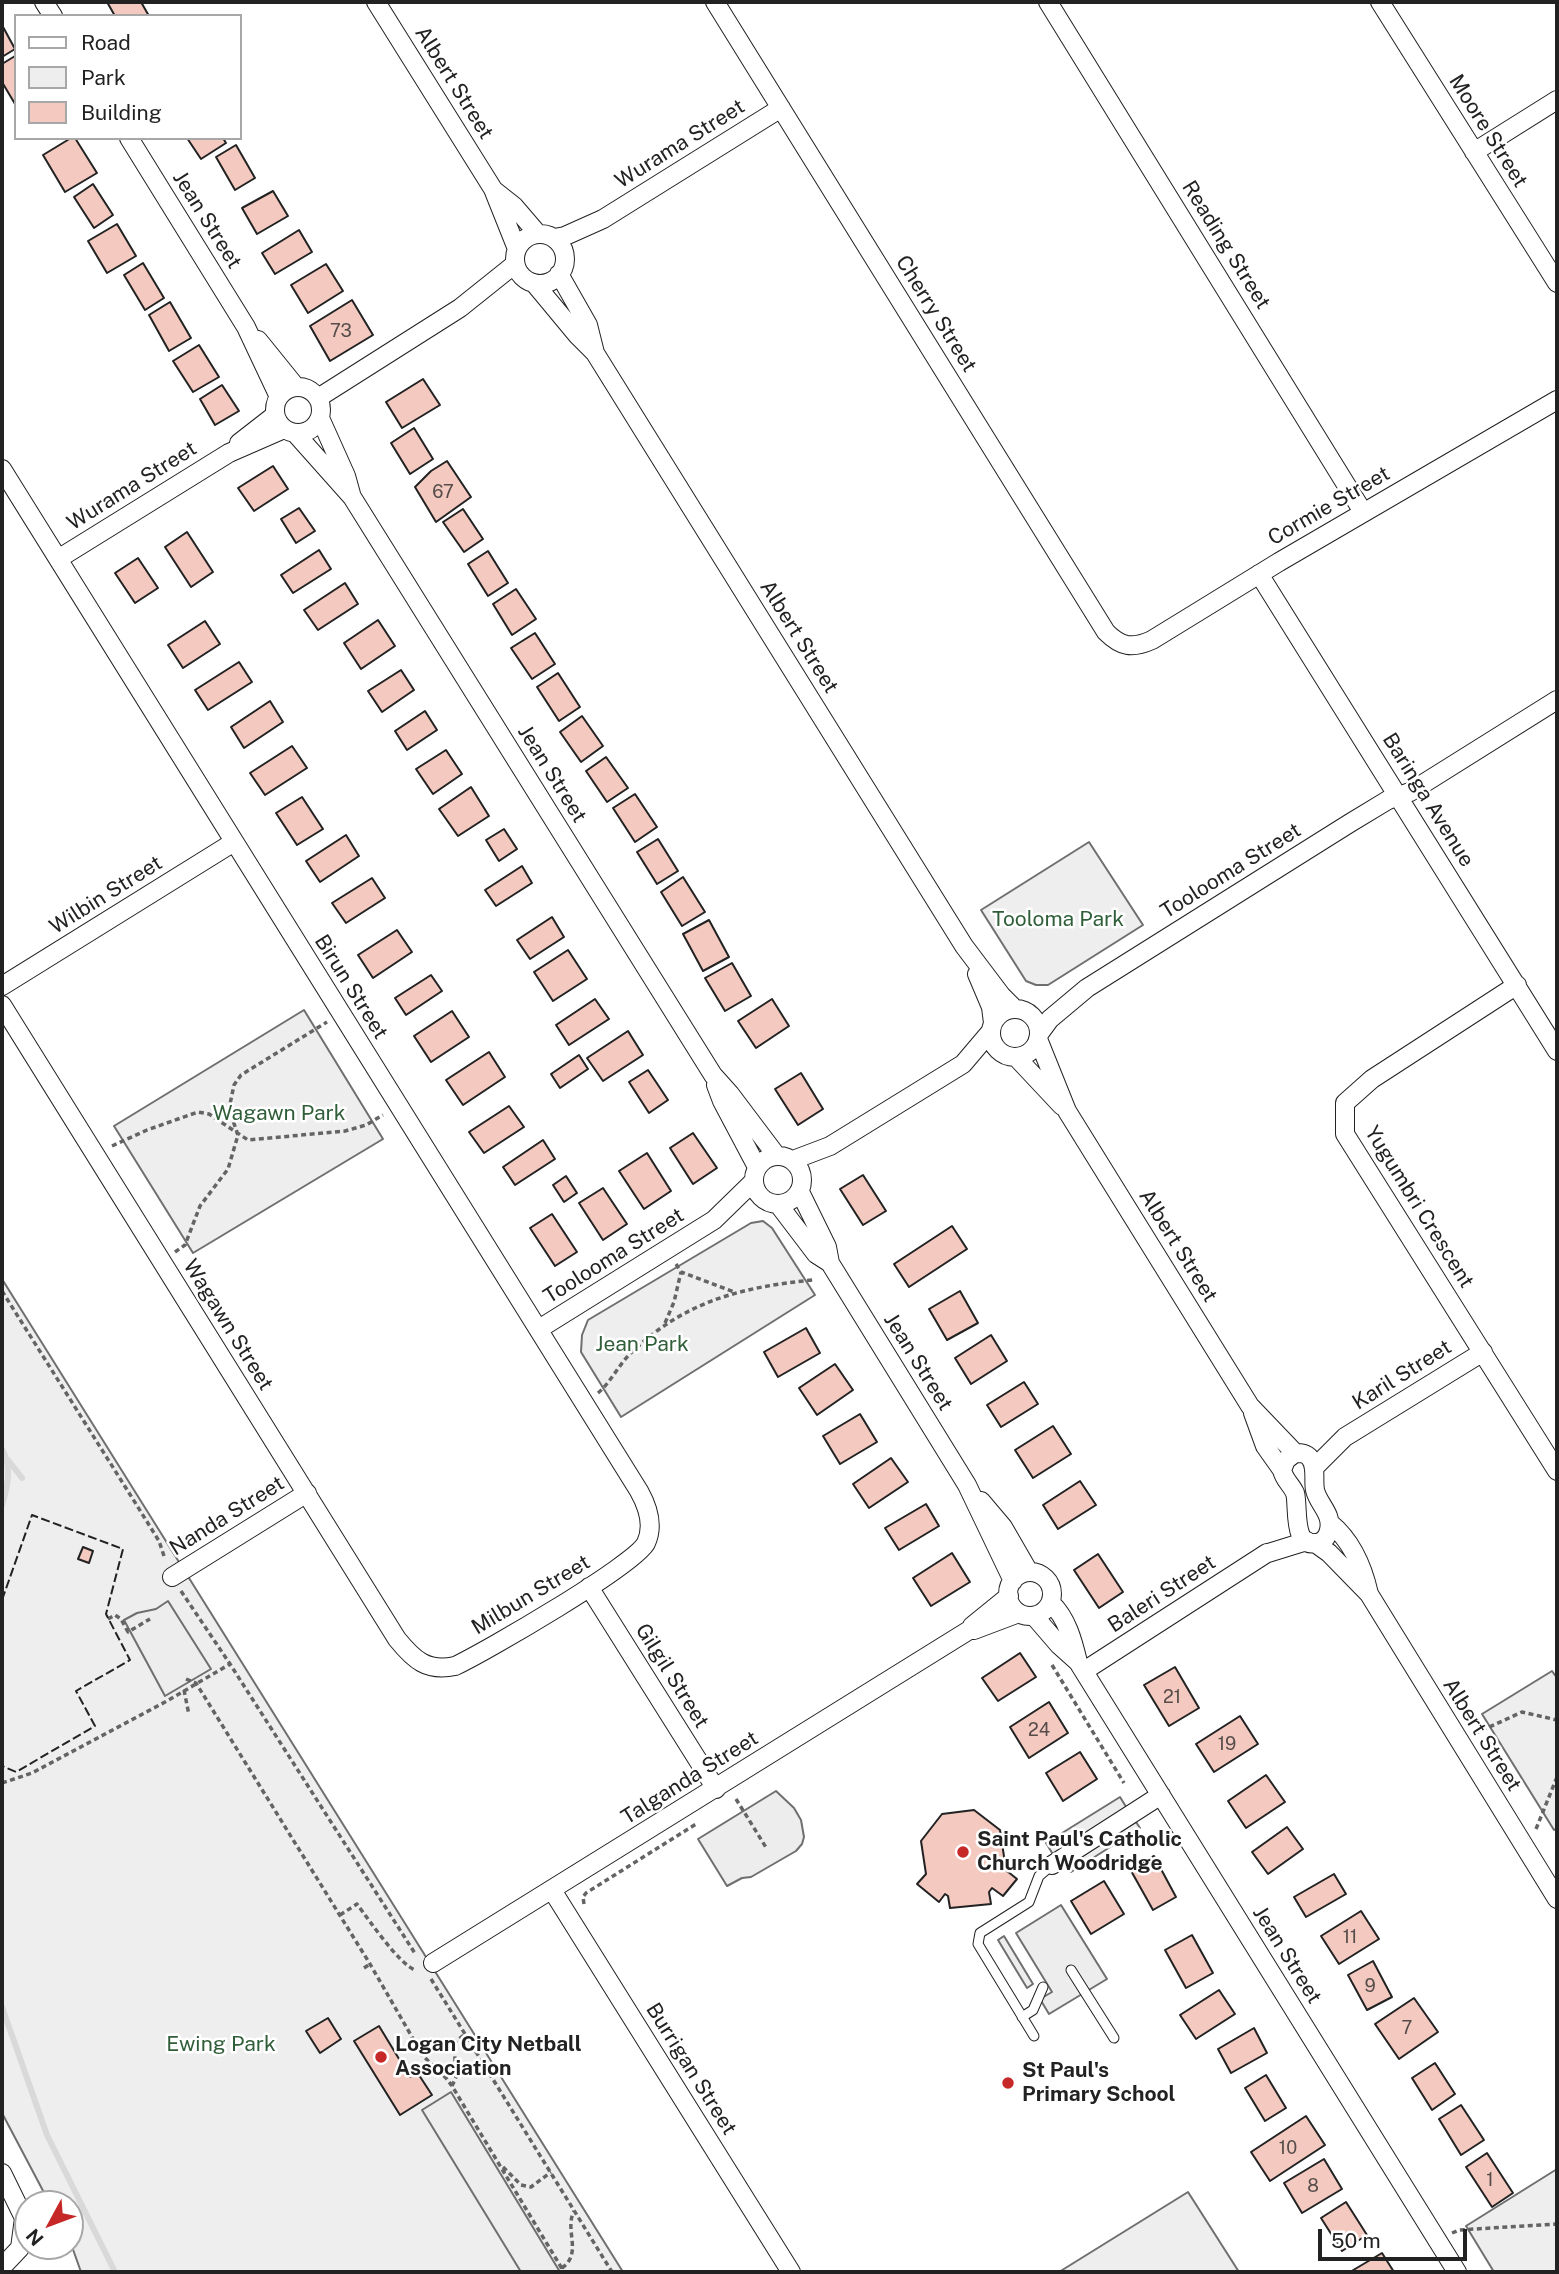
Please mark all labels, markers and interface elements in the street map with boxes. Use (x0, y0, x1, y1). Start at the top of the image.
legend (14, 14, 242, 140)
street label: Albert Street (409, 22, 499, 144)
text: Road (81, 30, 131, 55)
text: Park (81, 65, 126, 90)
street label: Moore Street (1443, 70, 1533, 192)
street label: Wurama Street (611, 94, 749, 194)
text: Building (81, 100, 162, 125)
street label: Jean Street (167, 167, 247, 273)
street label: Reading Street (1176, 176, 1276, 314)
street label: Cherry Street (890, 251, 982, 377)
house number: 73 (330, 320, 352, 342)
street label: Wurama Street (63, 436, 201, 536)
street label: Cormie Street (1264, 461, 1394, 551)
house number: 67 (432, 481, 454, 503)
street label: Albert Street (754, 576, 844, 698)
street label: Jean Street (512, 721, 592, 827)
street label: Baringa Avenue (1377, 728, 1479, 872)
street label: Toolooma Street (1156, 818, 1306, 924)
street label: Wilbin Street (45, 850, 167, 940)
park label: Tooloma Park (992, 907, 1124, 933)
street label: Birun Street (309, 930, 393, 1044)
park label: Wagawn Park (212, 1101, 346, 1127)
street label: Yugumbri Crescent (1359, 1121, 1479, 1293)
street label: Albert Street (1133, 1185, 1223, 1307)
street label: Toolooma Street (539, 1203, 689, 1309)
street label: Wagawn Street (178, 1255, 278, 1395)
street label: Jean Street (878, 1309, 958, 1415)
park label: Jean Park (595, 1332, 689, 1358)
street label: Karil Street (1348, 1335, 1456, 1415)
street label: Nanda Street (165, 1471, 289, 1561)
street label: Milbun Street (467, 1550, 595, 1640)
street label: Baleri Street (1103, 1550, 1221, 1638)
street label: Gilgil Street (630, 1619, 714, 1733)
street label: Albert Street (1437, 1674, 1527, 1796)
house number: 21 (1163, 1686, 1181, 1708)
house number: 24 (1028, 1719, 1050, 1741)
street label: Talganda Street (617, 1726, 763, 1830)
house number: 19 (1218, 1733, 1236, 1755)
place label: Saint Paul's Catholic Church Woodridge (977, 1827, 1182, 1877)
marker: Saint Paul's Catholic Church Woodridge (955, 1844, 971, 1860)
street label: Jean Street (1247, 1902, 1327, 2008)
house number: 11 (1343, 1926, 1357, 1948)
house number: 9 (1364, 1975, 1376, 1997)
street label: Burrigan Street (640, 1998, 742, 2140)
house number: 7 (1402, 2017, 1412, 2039)
park label: Ewing Park (166, 2032, 276, 2058)
place label: Logan City Netball Association (395, 2032, 582, 2082)
marker: Logan City Netball Association (373, 2049, 389, 2065)
place label: St Paul's Primary School (1022, 2058, 1175, 2108)
marker: St Paul's Primary School (1000, 2075, 1016, 2091)
house number: 10 (1279, 2137, 1297, 2159)
house number: 1 (1486, 2169, 1494, 2191)
house number: 8 (1307, 2175, 1319, 2197)
north arrow (14, 2190, 84, 2260)
scale bar (1321, 2214, 1470, 2258)
text: N (21, 2225, 48, 2250)
text: 50 m (1331, 2228, 1381, 2253)

